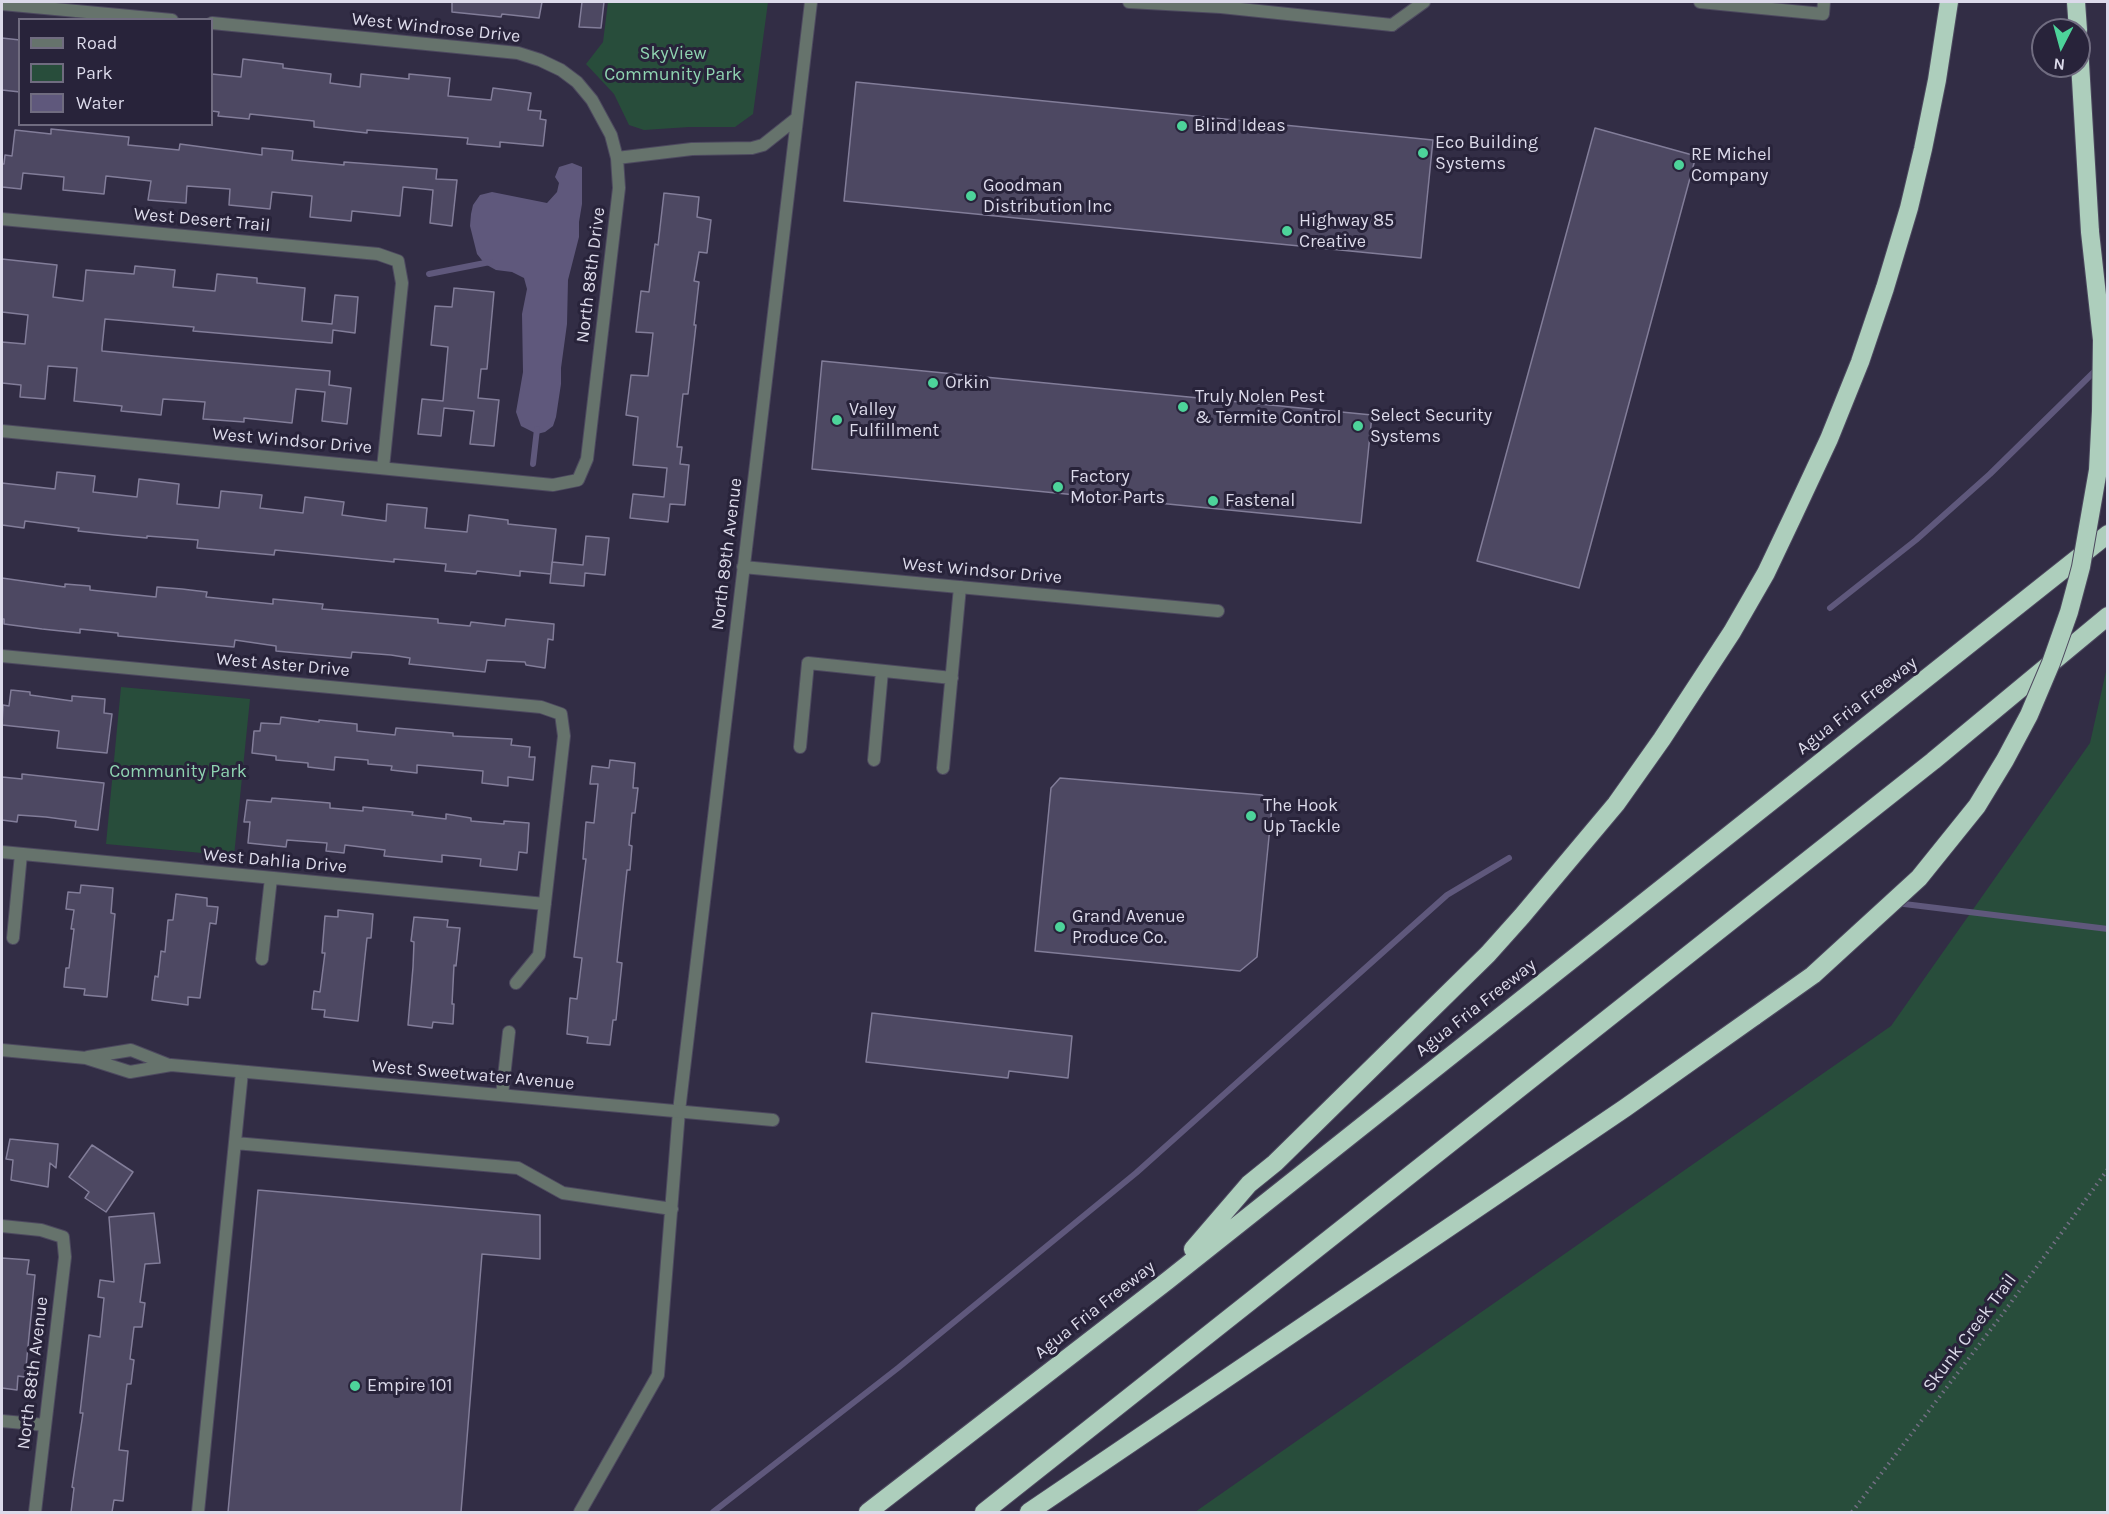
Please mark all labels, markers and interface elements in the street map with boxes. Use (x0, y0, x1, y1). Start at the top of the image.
street label: West Windrose Drive (351, 8, 521, 48)
legend (18, 18, 213, 126)
north arrow (2031, 18, 2091, 78)
text: Road (76, 32, 117, 54)
park label: SkyView Community Park (604, 43, 742, 86)
text: N (2053, 54, 2066, 74)
text: Park (76, 62, 113, 84)
text: Water (76, 92, 124, 114)
place label: Blind Ideas (1194, 115, 1286, 137)
marker: Blind Ideas (1175, 119, 1189, 133)
place label: Eco Building Systems (1435, 132, 1538, 174)
place label: RE Michel Company (1691, 144, 1771, 186)
marker: Eco Building Systems (1416, 146, 1430, 160)
marker: RE Michel Company (1672, 158, 1686, 172)
place label: Goodman Distribution Inc (983, 175, 1112, 218)
marker: Goodman Distribution Inc (964, 189, 978, 203)
street label: West Desert Trail (133, 203, 271, 237)
street label: North 88th Drive (572, 206, 610, 344)
place label: Highway 85 Creative (1299, 210, 1394, 252)
marker: Highway 85 Creative (1280, 224, 1294, 238)
place label: Orkin (945, 372, 989, 394)
marker: Orkin (926, 376, 940, 390)
place label: Truly Nolen Pest & Termite Control (1195, 386, 1342, 428)
place label: Valley Fulfillment (849, 399, 939, 442)
marker: Truly Nolen Pest & Termite Control (1176, 400, 1190, 414)
place label: Select Security Systems (1370, 405, 1492, 448)
marker: Valley Fulfillment (830, 413, 844, 427)
marker: Select Security Systems (1351, 419, 1365, 433)
street label: West Windsor Drive (211, 423, 373, 459)
place label: Factory Motor Parts (1070, 466, 1165, 508)
street label: North 89th Avenue (707, 477, 747, 631)
marker: Factory Motor Parts (1051, 480, 1065, 494)
place label: Fastenal (1225, 490, 1295, 512)
marker: Fastenal (1206, 494, 1220, 508)
street label: West Windsor Drive (901, 553, 1063, 589)
street label: West Aster Drive (215, 648, 351, 682)
street label: Agua Fria Freeway (1793, 652, 1921, 760)
park label: Community Park (109, 761, 247, 783)
place label: The Hook Up Tackle (1263, 795, 1341, 838)
marker: The Hook Up Tackle (1244, 809, 1258, 823)
street label: West Dahlia Drive (202, 844, 348, 878)
place label: Grand Avenue Produce Co. (1072, 906, 1185, 948)
marker: Grand Avenue Produce Co. (1053, 920, 1067, 934)
street label: Agua Fria Freeway (1412, 954, 1540, 1062)
street label: West Sweetwater Avenue (371, 1055, 575, 1095)
street label: Agua Fria Freeway (1031, 1256, 1159, 1364)
street label: Skunk Creek Trail (1919, 1270, 2021, 1396)
street label: North 88th Avenue (13, 1295, 53, 1451)
place label: Empire 101 (367, 1375, 452, 1397)
marker: Empire 101 (348, 1379, 362, 1393)

